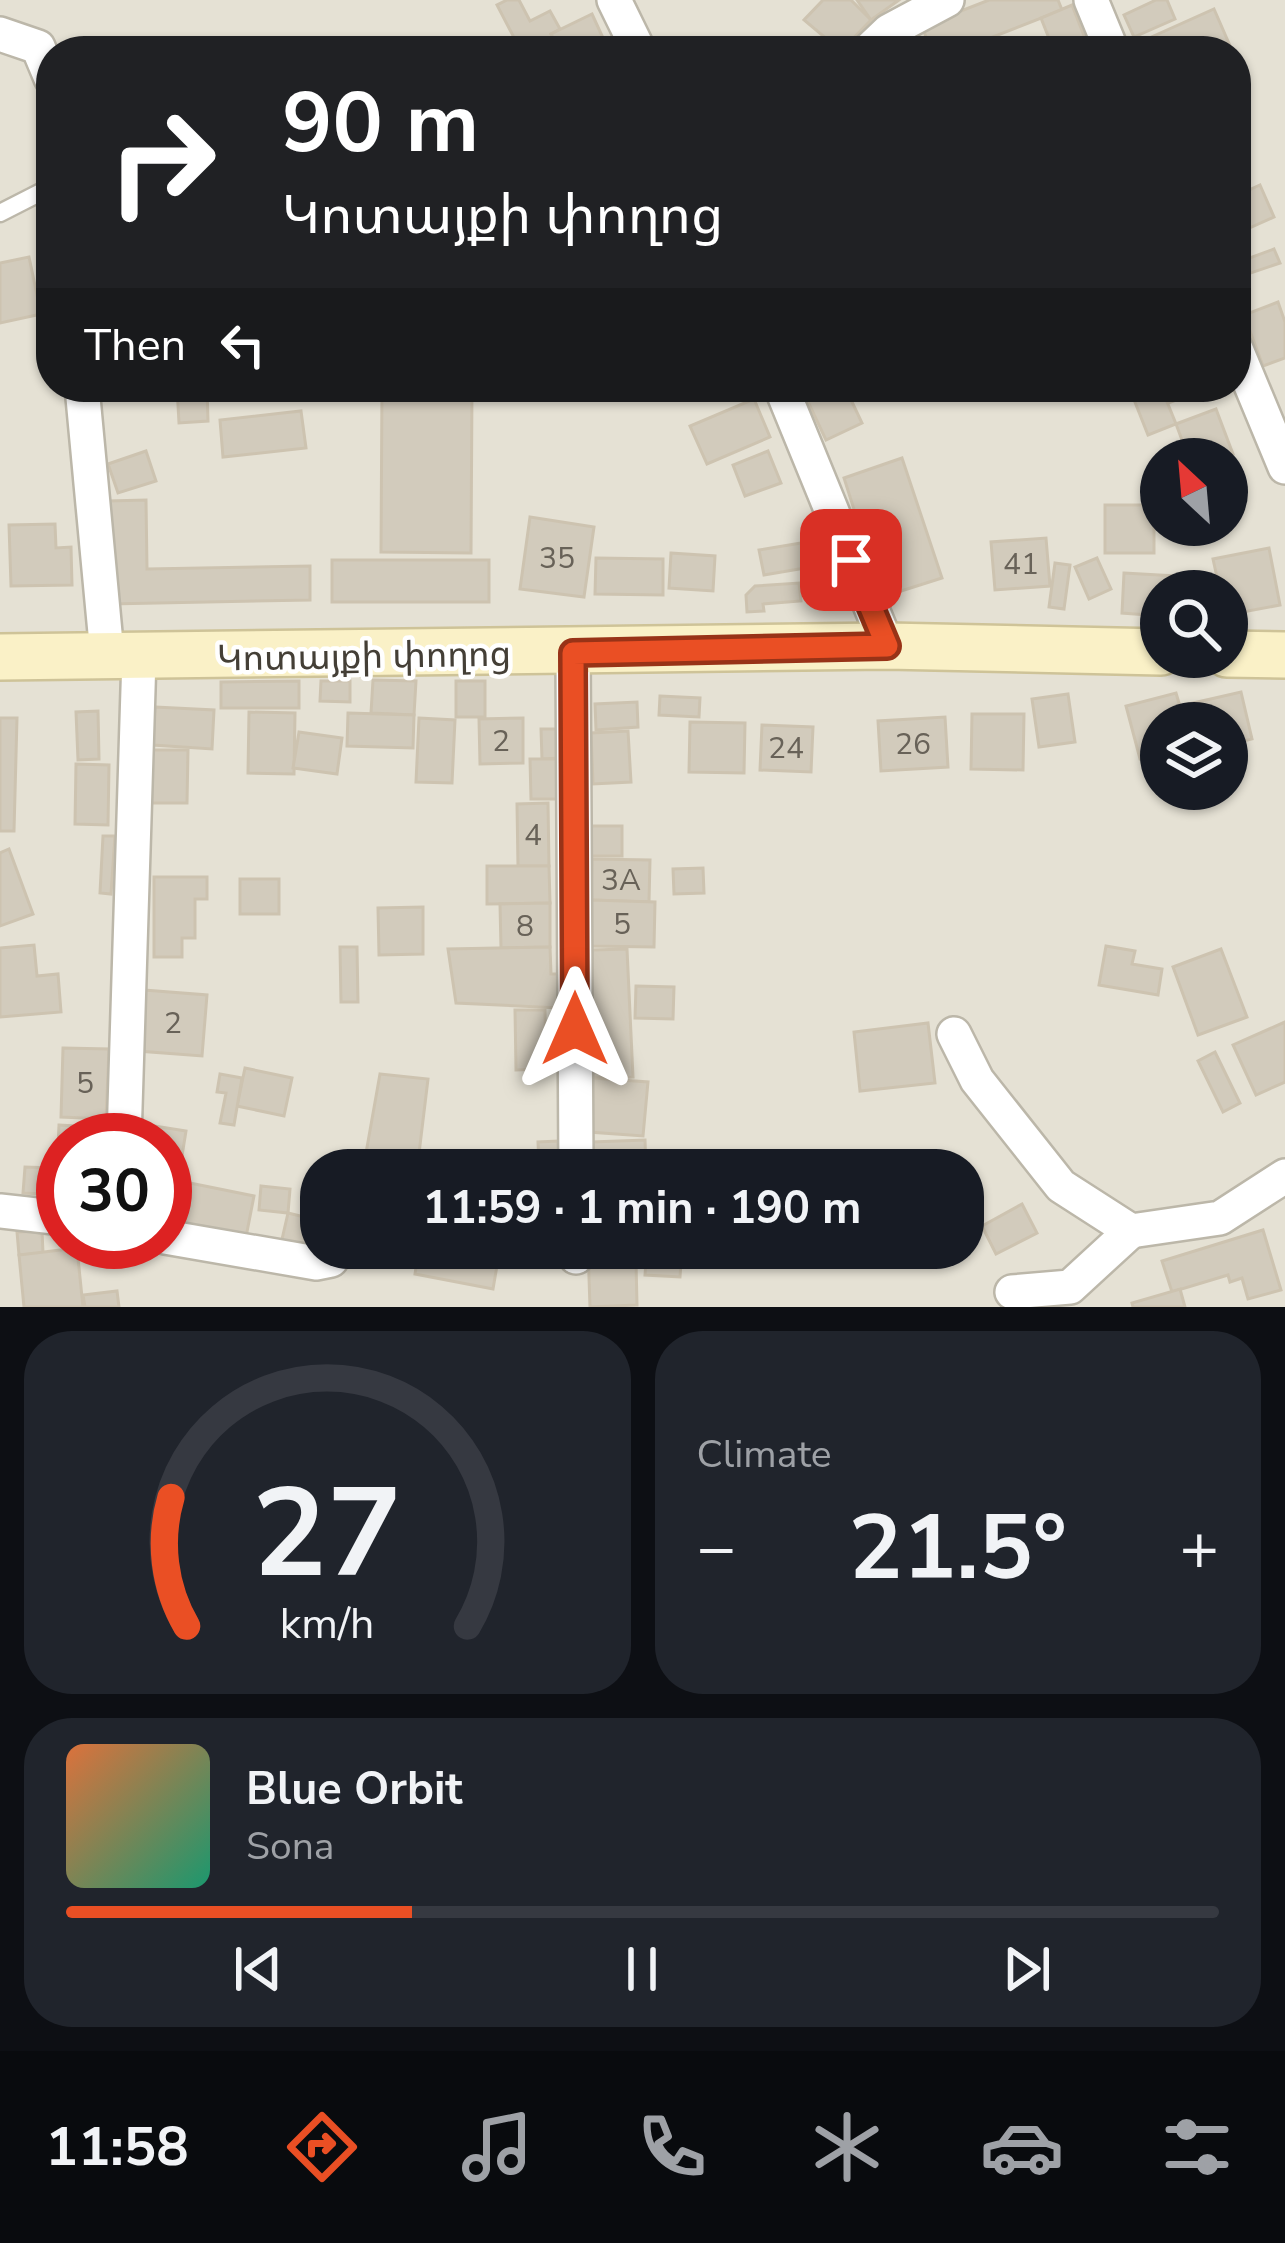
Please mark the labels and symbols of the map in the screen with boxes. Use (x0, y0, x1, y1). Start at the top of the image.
north arrow (1140, 438, 1248, 546)
pin (800, 509, 902, 611)
house number: 35 (539, 538, 575, 579)
house number: 41 (1003, 544, 1039, 585)
street label: Կոտայքի փողոց (217, 629, 512, 684)
house number: 2 (492, 721, 510, 762)
house number: 26 (895, 724, 931, 765)
house number: 24 (768, 728, 804, 769)
house number: 4 (524, 815, 542, 856)
house number: 3A (601, 860, 641, 901)
house number: 5 (613, 904, 631, 945)
house number: 8 (516, 906, 534, 947)
position arrow (512, 966, 638, 1092)
house number: 2 (164, 1003, 182, 1044)
house number: 5 (76, 1063, 94, 1104)
speed limit sign: 30 (36, 1113, 192, 1269)

